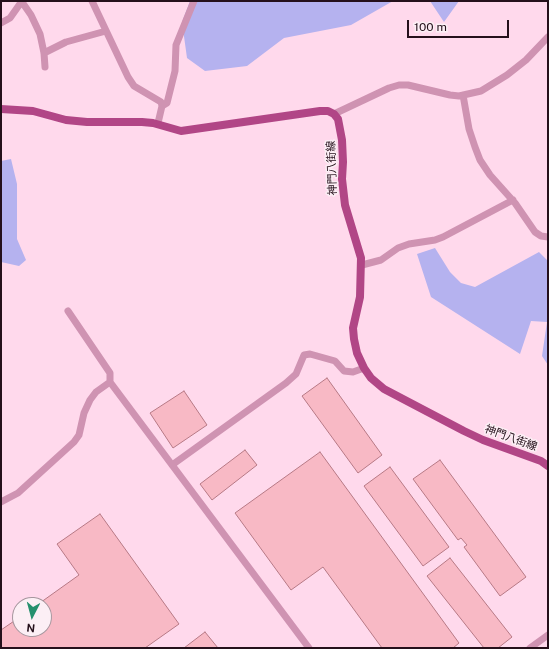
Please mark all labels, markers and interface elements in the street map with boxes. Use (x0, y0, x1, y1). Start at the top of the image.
scale bar (409, 12, 511, 38)
text: 100 m (414, 20, 447, 34)
street label: 神門八街線 (324, 140, 340, 196)
street label: 神門八街線 (483, 422, 539, 454)
north arrow (12, 597, 52, 637)
text: N (26, 622, 36, 634)

